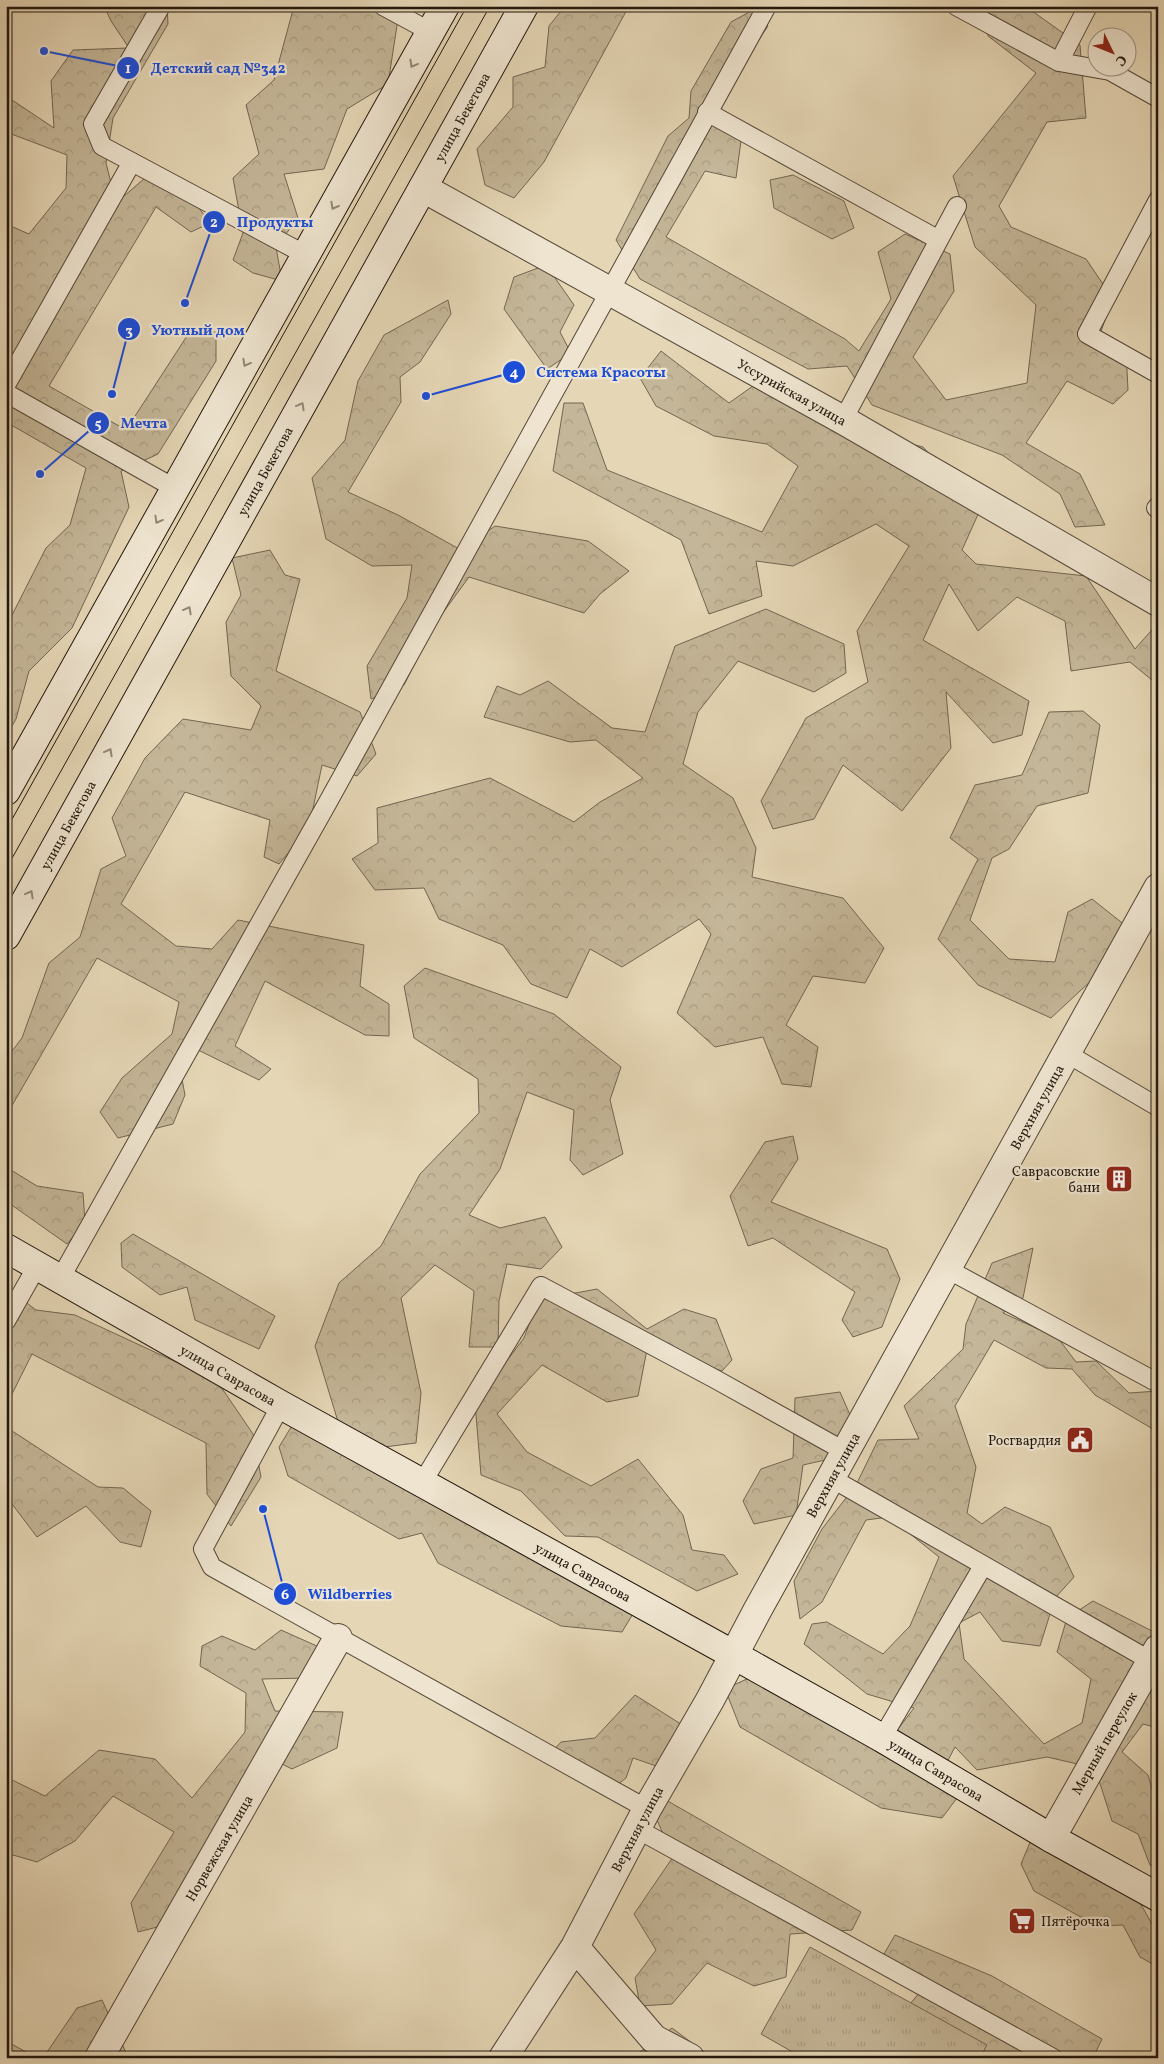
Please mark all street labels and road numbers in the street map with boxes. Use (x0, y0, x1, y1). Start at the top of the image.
street label: улица Бекетова (431, 70, 496, 166)
street label: Уссурийская улица (733, 355, 849, 431)
street label: улица Бекетова (234, 424, 299, 520)
street label: улица Бекетова (37, 778, 102, 874)
street label: Верхняя улица (1007, 1062, 1070, 1154)
street label: улица Саврасова (176, 1341, 279, 1411)
street label: Верхняя улица (803, 1430, 866, 1522)
street label: улица Саврасова (531, 1539, 634, 1608)
street label: Мерный переулок (1068, 1688, 1143, 1799)
street label: улица Саврасова (884, 1735, 986, 1807)
street label: Верхняя улица (608, 1783, 669, 1876)
street label: Норвежская улица (182, 1792, 259, 1905)

